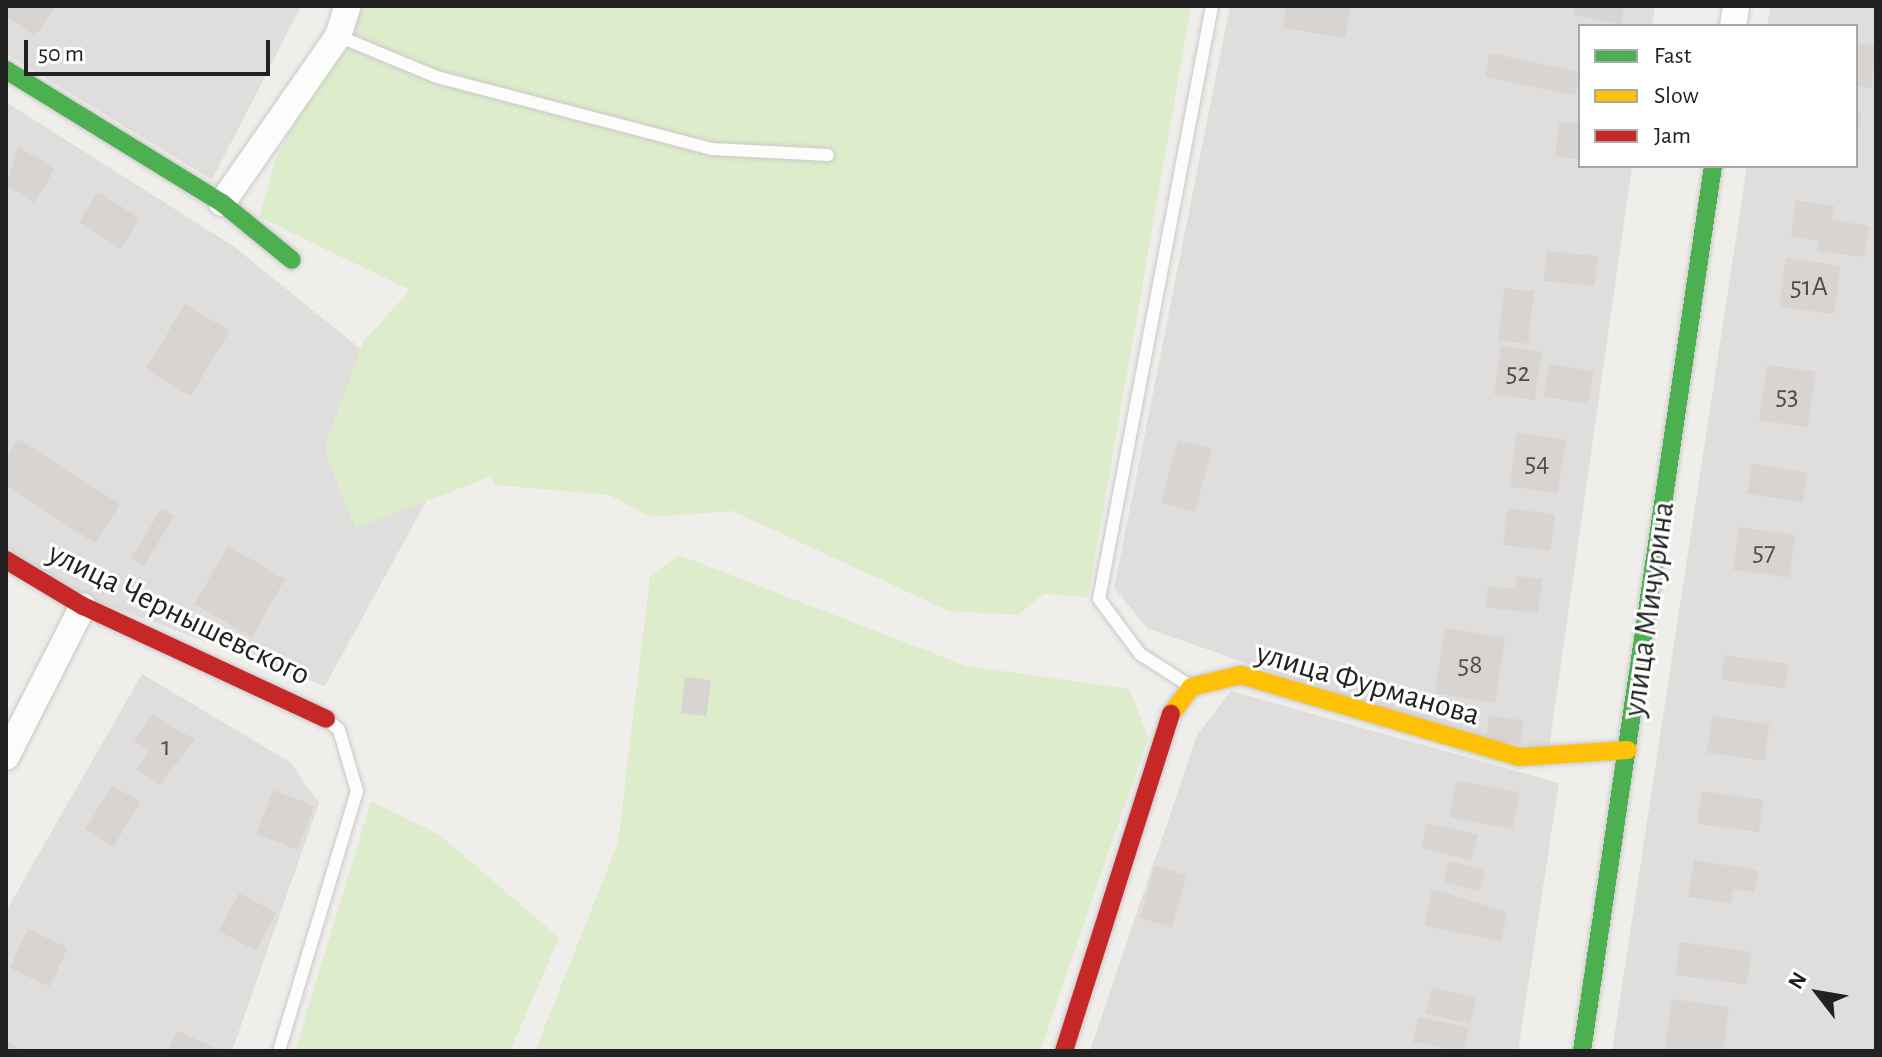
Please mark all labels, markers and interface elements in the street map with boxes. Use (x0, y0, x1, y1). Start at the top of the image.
scale bar (28, 24, 274, 74)
legend (1578, 24, 1858, 168)
text: 50 m (38, 42, 84, 66)
text: Fast (1654, 44, 1691, 68)
text: Slow (1654, 84, 1699, 108)
text: Jam (1654, 124, 1691, 148)
house number: 51А (1790, 270, 1828, 304)
house number: 52 (1506, 356, 1530, 390)
house number: 53 (1775, 379, 1799, 413)
house number: 54 (1524, 446, 1550, 480)
street label: улица Мичурина (1615, 499, 1683, 719)
street label: улица Чернышевского (42, 534, 316, 694)
house number: 57 (1752, 535, 1776, 569)
street label: улица Фурманова (1252, 634, 1484, 734)
house number: 58 (1458, 648, 1482, 682)
house number: 1 (161, 730, 171, 764)
north arrow (1778, 953, 1858, 1033)
text: N (1784, 968, 1811, 993)

